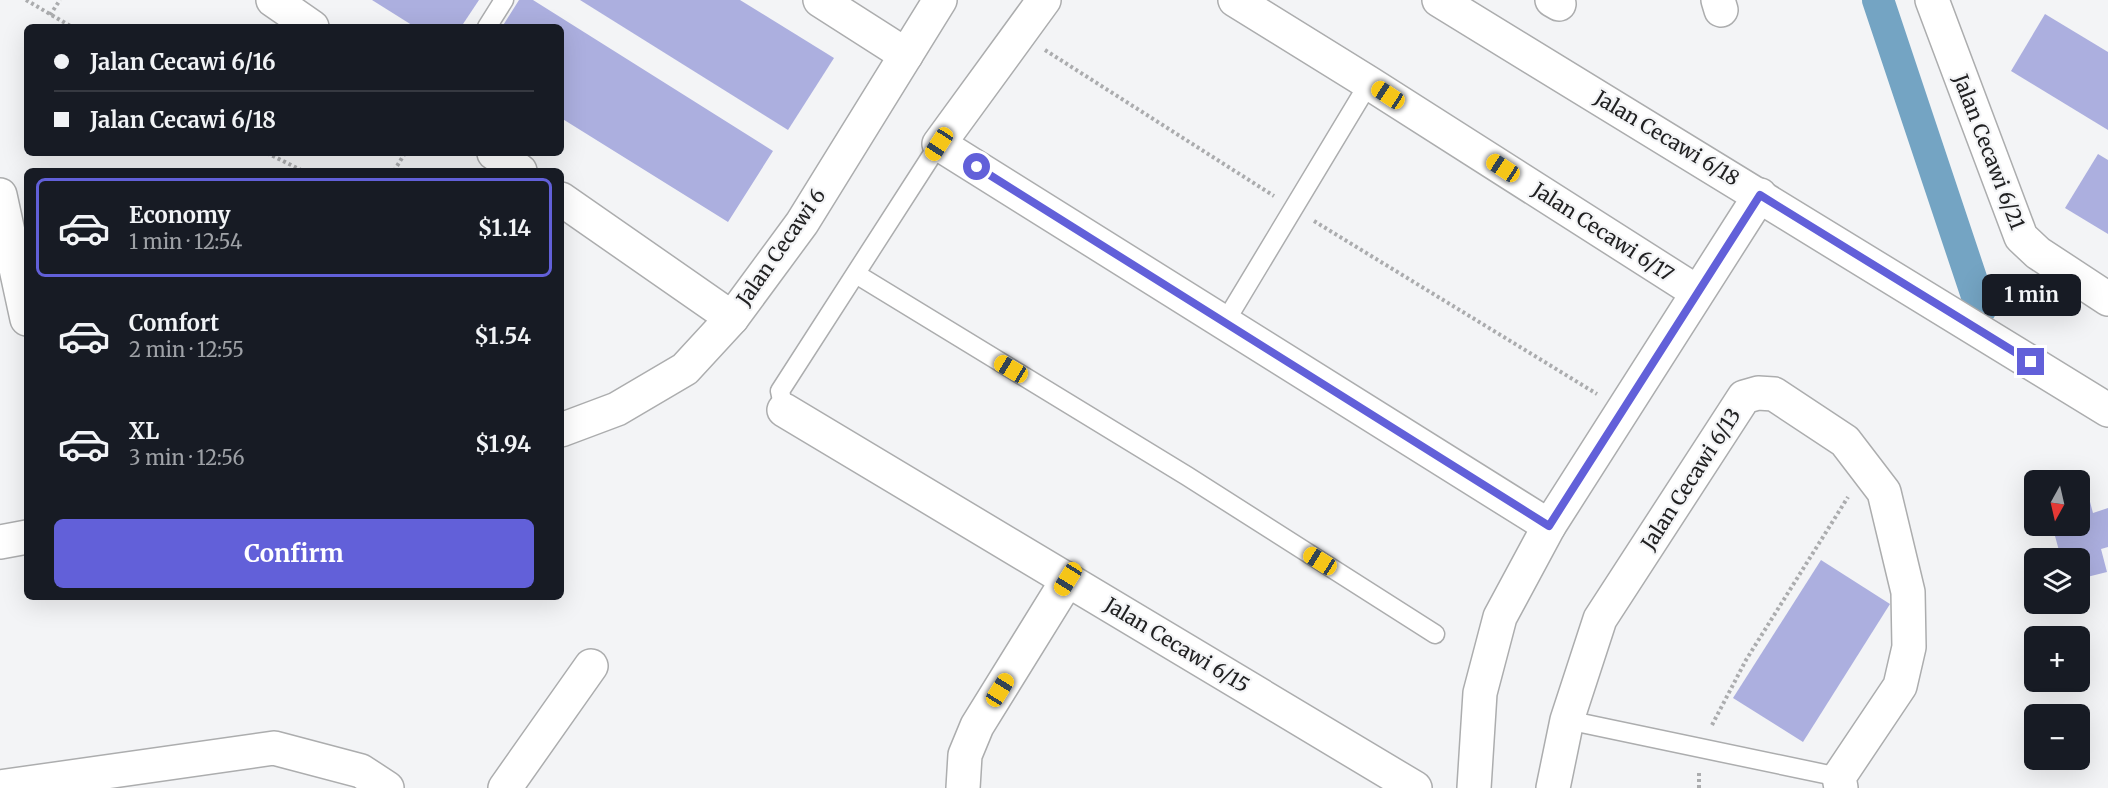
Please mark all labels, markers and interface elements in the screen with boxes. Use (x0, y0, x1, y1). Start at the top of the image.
text: Jalan Cecawi 6/16 (90, 48, 276, 76)
street label: Jalan Cecawi 6/21 (1948, 70, 2031, 233)
car (1368, 78, 1408, 112)
street label: Jalan Cecawi 6/18 (1590, 84, 1744, 191)
text: Jalan Cecawi 6/18 (90, 106, 276, 134)
car (922, 124, 956, 164)
car (1483, 151, 1523, 185)
route start (963, 153, 990, 180)
street label: Jalan Cecawi 6/17 (1527, 176, 1679, 287)
street label: Jalan Cecawi 6 (730, 183, 830, 311)
icon: car (57, 201, 111, 255)
text: Economy (129, 201, 230, 229)
text: $1.14 (478, 214, 531, 242)
text: 1 min · 12:54 (129, 229, 242, 254)
callout: 1 min (1982, 275, 2080, 317)
text: 1 min (2004, 282, 2059, 307)
icon: car (57, 309, 111, 363)
text: Comfort (129, 309, 219, 337)
text: $1.54 (474, 322, 531, 350)
text: 2 min · 12:55 (129, 337, 244, 362)
route end (2017, 348, 2044, 375)
car (991, 352, 1031, 386)
street label: Jalan Cecawi 6/13 (1635, 403, 1746, 555)
icon: car (57, 417, 111, 471)
text: XL (129, 417, 159, 445)
text: $1.94 (475, 430, 531, 458)
text: 3 min · 12:56 (129, 445, 245, 470)
north arrow (2024, 470, 2090, 536)
map controls (2024, 470, 2090, 770)
button: Confirm (54, 519, 534, 588)
car (1300, 544, 1340, 578)
button: layers (2024, 548, 2090, 614)
car (1051, 559, 1085, 599)
street label: Jalan Cecawi 6/15 (1100, 591, 1254, 698)
button: + (2024, 626, 2090, 692)
car (983, 670, 1017, 710)
button: − (2024, 704, 2090, 770)

